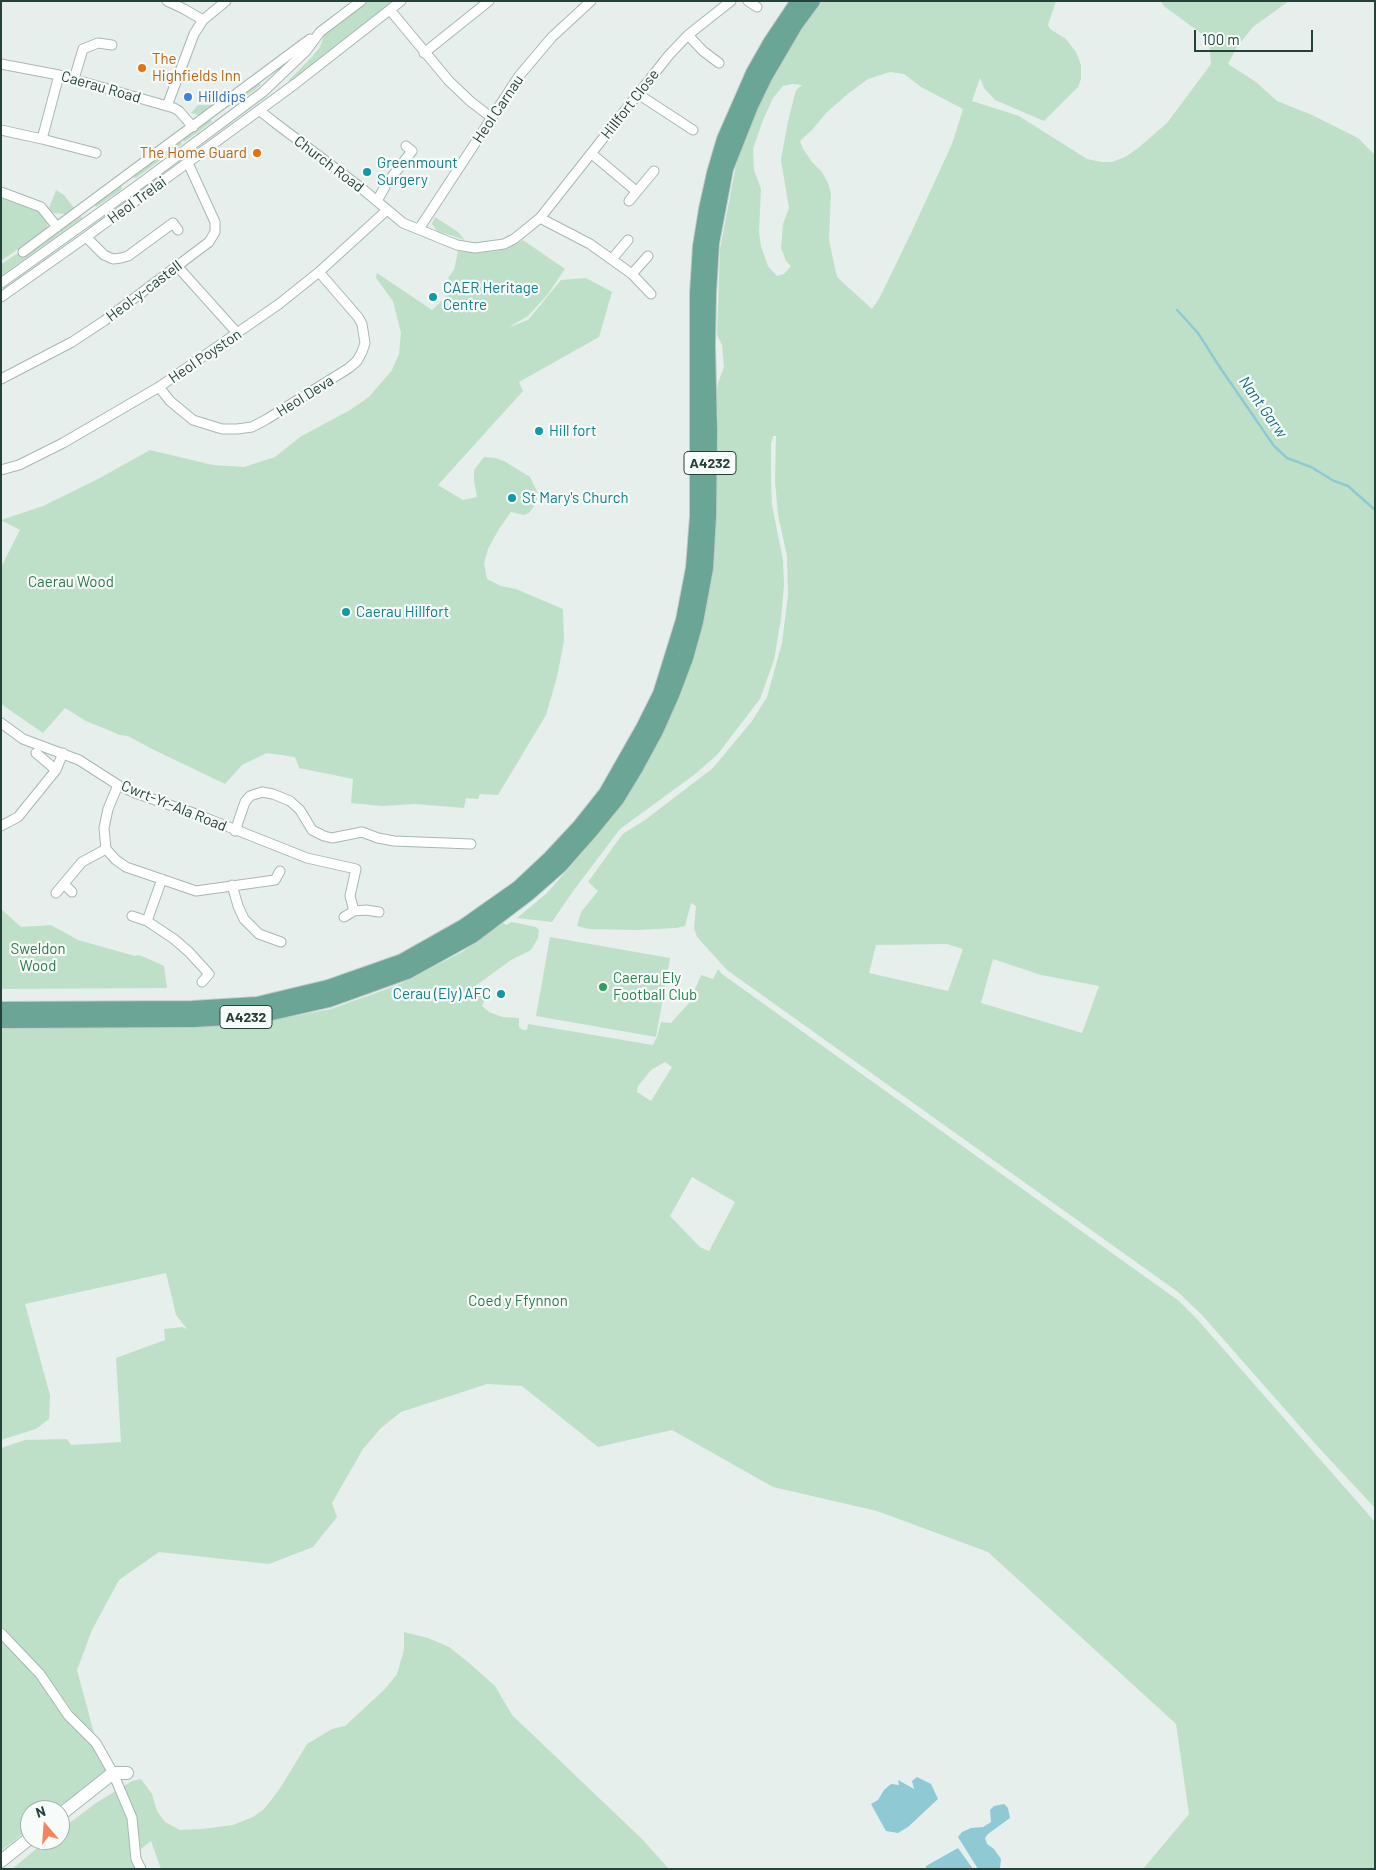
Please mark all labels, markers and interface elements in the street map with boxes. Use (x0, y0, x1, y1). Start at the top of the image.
scale bar (1196, 20, 1315, 52)
text: 100 m (1202, 30, 1240, 48)
place label: The Highfields Inn (152, 50, 241, 85)
marker: The Highfields Inn (136, 62, 148, 74)
street label: Hillfort Close (597, 66, 663, 142)
street label: Caerau Road (59, 67, 143, 107)
street label: Heol Carnau (469, 71, 527, 147)
place label: Hilldips (198, 88, 246, 106)
marker: Hilldips (182, 91, 194, 103)
street label: Church Road (291, 132, 367, 196)
place label: The Home Guard (140, 144, 247, 162)
marker: The Home Guard (251, 147, 263, 159)
place label: Greenmount Surgery (377, 154, 458, 189)
marker: Greenmount Surgery (361, 166, 373, 178)
street label: Heol Trelai (104, 173, 170, 227)
street label: Heol-y-castell (102, 257, 186, 325)
place label: CAER Heritage Centre (443, 279, 539, 314)
marker: CAER Heritage Centre (427, 291, 439, 303)
street label: Heol Poyston (165, 325, 245, 387)
street label: Heol Deva (273, 371, 337, 421)
water label: Nant Garw (1235, 372, 1291, 442)
place label: Hill fort (549, 422, 596, 440)
marker: Hill fort (533, 425, 545, 437)
road number: A4232 (684, 452, 736, 474)
place label: St Mary's Church (522, 489, 629, 507)
marker: St Mary's Church (506, 492, 518, 504)
park label: Caerau Wood (28, 573, 114, 591)
place label: Caerau Hillfort (356, 603, 449, 621)
marker: Caerau Hillfort (340, 606, 352, 618)
street label: Cwrt-Yr-Ala Road (119, 777, 229, 835)
park label: Sweldon Wood (10, 940, 66, 975)
place label: Caerau Ely Football Club (613, 969, 697, 1004)
marker: Caerau Ely Football Club (597, 981, 609, 993)
place label: Cerau (Ely) AFC (393, 985, 491, 1003)
marker: Cerau (Ely) AFC (495, 988, 507, 1000)
road number: A4232 (220, 1006, 272, 1028)
park label: Coed y Ffynnon (468, 1292, 568, 1310)
north arrow (20, 1800, 70, 1850)
text: N (33, 1802, 48, 1821)

